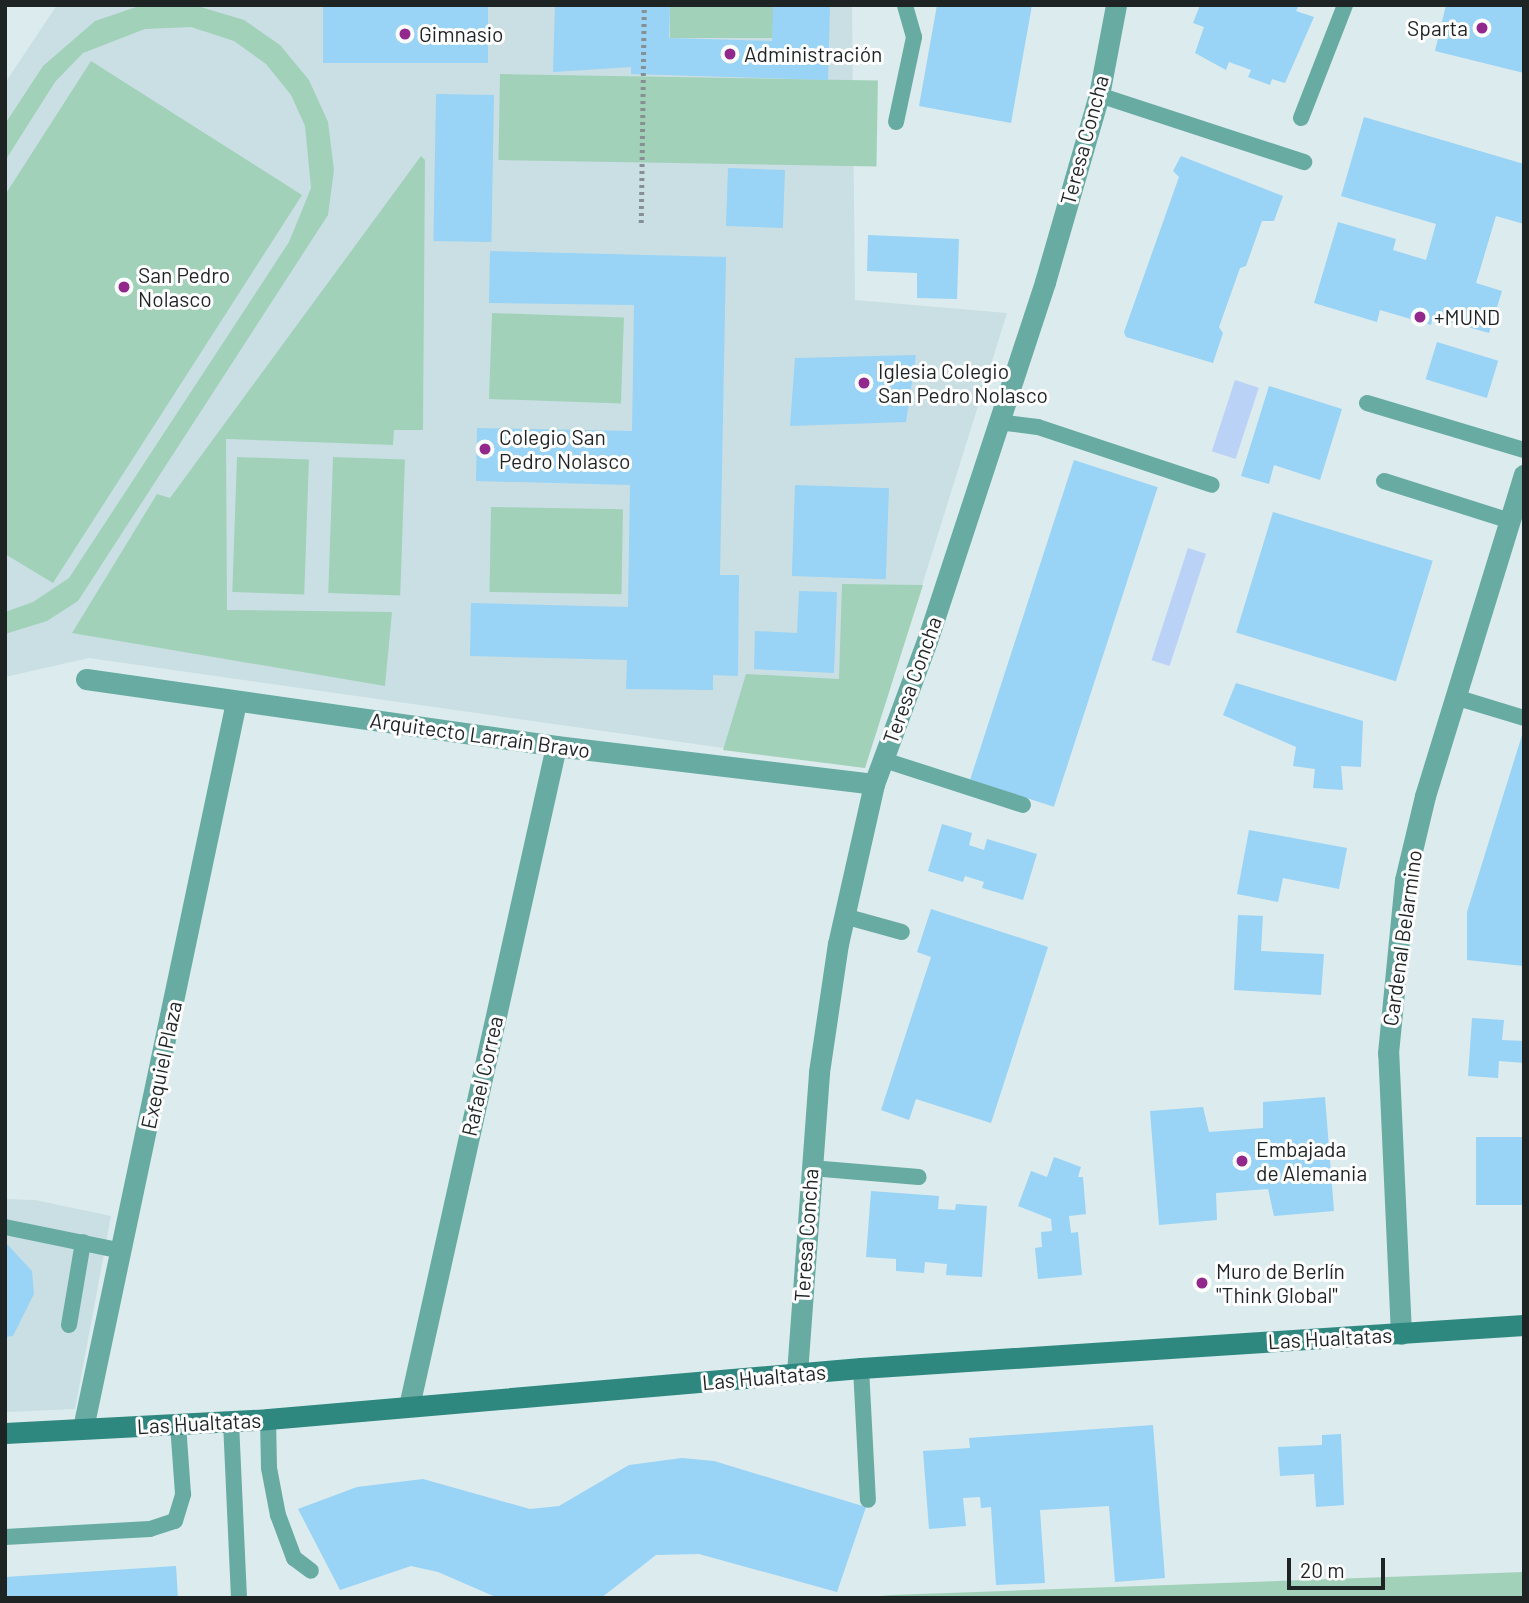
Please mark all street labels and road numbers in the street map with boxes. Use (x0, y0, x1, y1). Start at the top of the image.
street label: Teresa Concha (1055, 72, 1113, 208)
street label: Teresa Concha (877, 613, 947, 747)
street label: Arquitecto Larraín Bravo (368, 707, 592, 763)
street label: Cardenal Belarmino (1377, 848, 1427, 1028)
street label: Exequiel Plaza (135, 999, 187, 1131)
street label: Rafael Correa (456, 1013, 508, 1139)
street label: Teresa Concha (789, 1168, 823, 1302)
street label: Las Hualtatas (1267, 1322, 1393, 1354)
street label: Las Hualtatas (701, 1359, 827, 1395)
street label: Las Hualtatas (136, 1407, 262, 1439)

